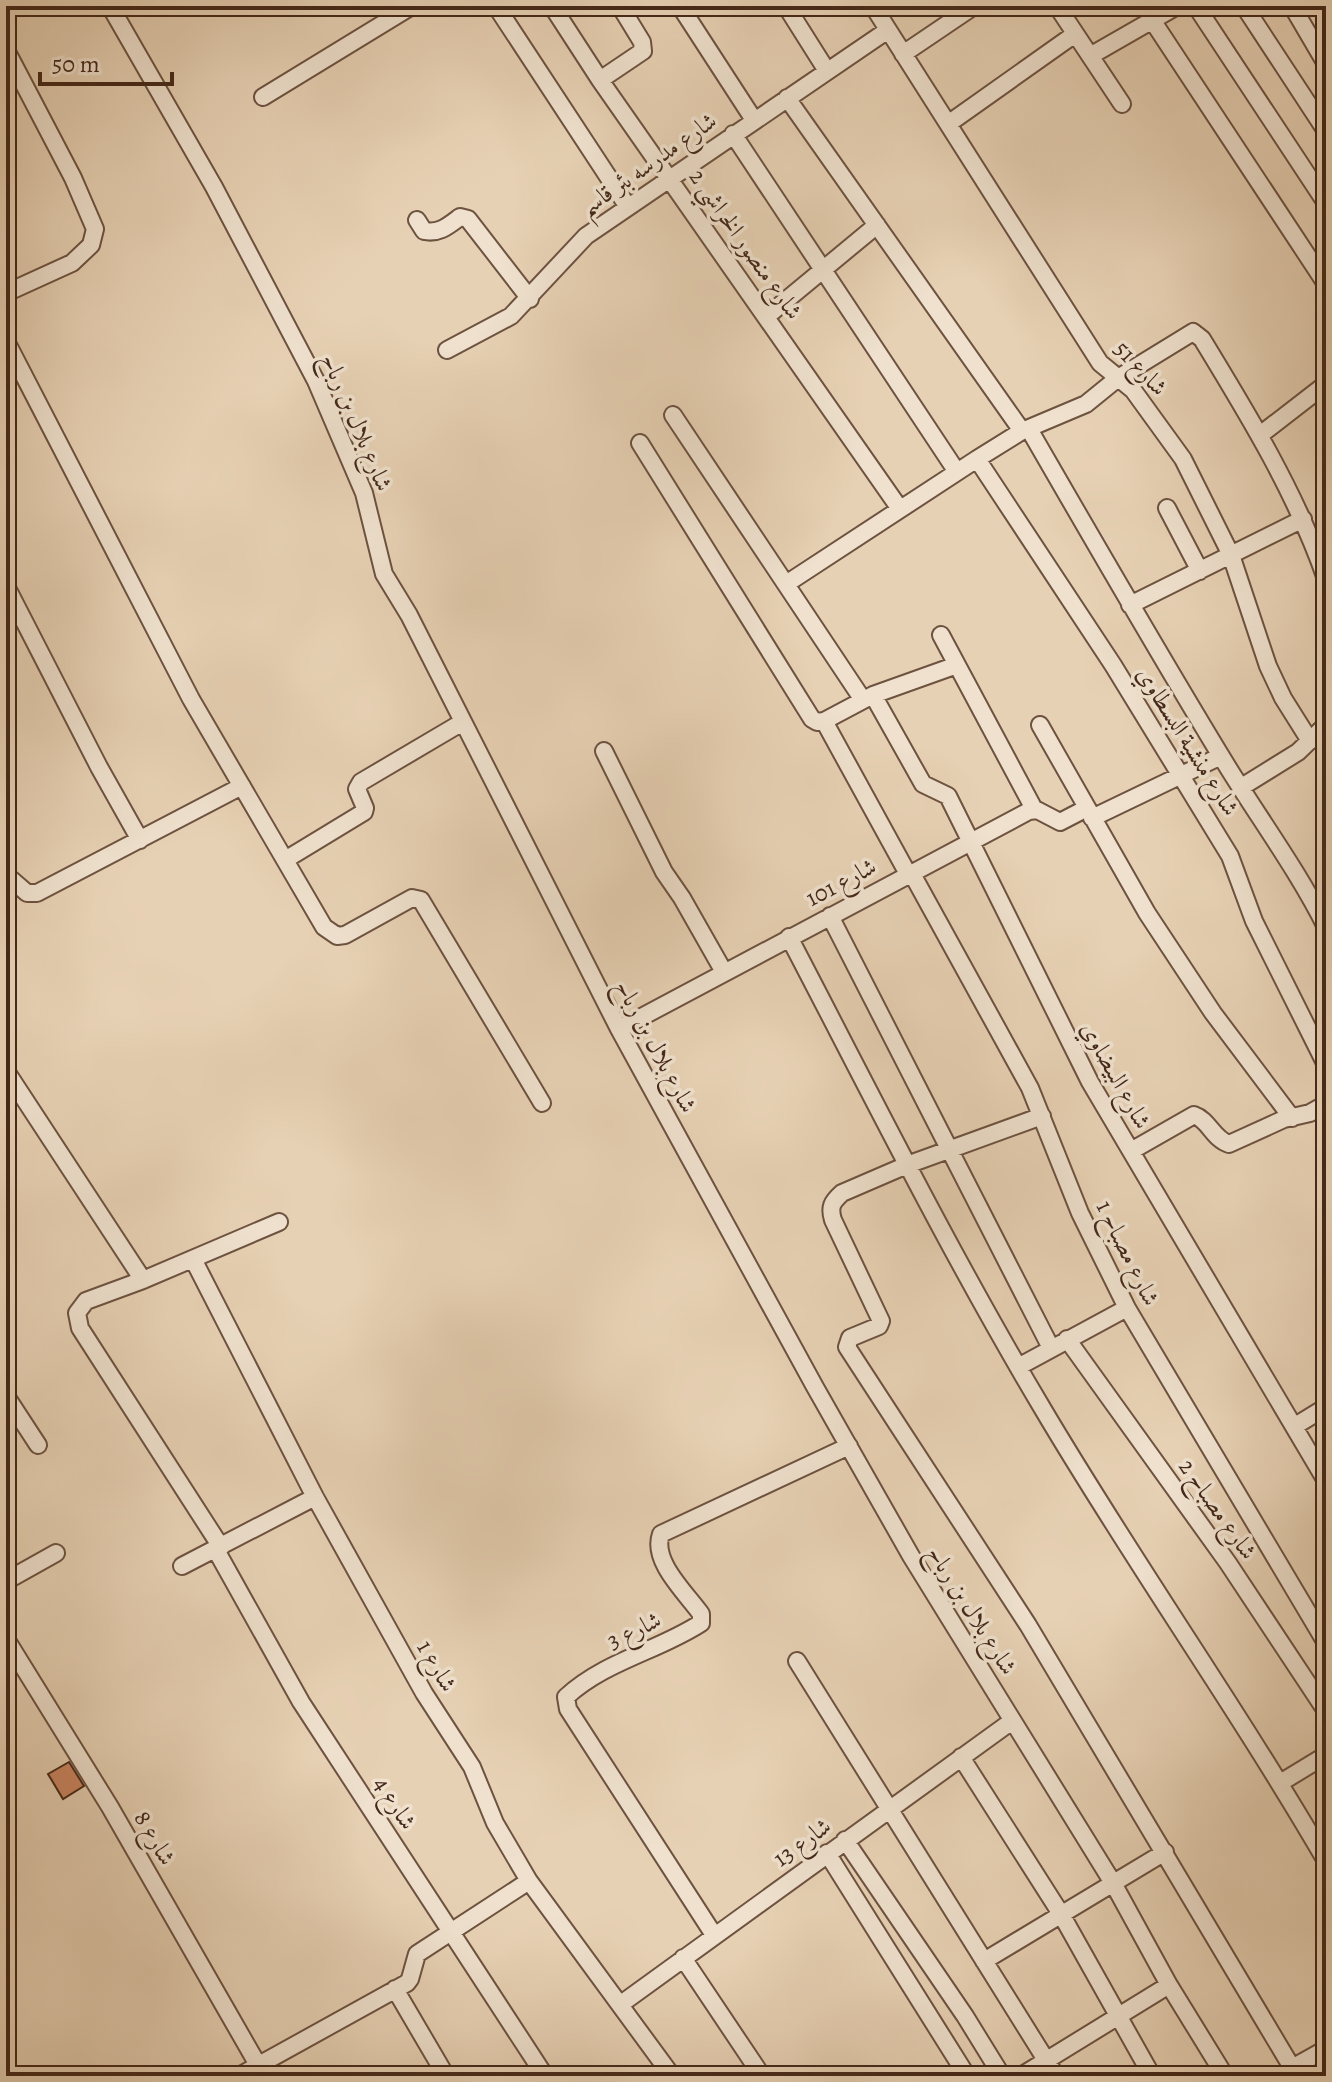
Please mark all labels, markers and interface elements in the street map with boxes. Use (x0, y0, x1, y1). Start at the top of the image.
scale bar (40, 36, 172, 86)
text: 50 m (52, 48, 100, 80)
street label: شارع مدرسه بئر قاسم (573, 105, 728, 230)
street label: شارع منصور الخراشي 2 (677, 162, 810, 329)
street label: شارع 51 (1104, 333, 1175, 405)
street label: شارع بلال بن رباح (309, 348, 400, 498)
street label: شارع منشية البسطاوي (1126, 660, 1247, 824)
street label: شارع 101 (800, 850, 884, 917)
street label: شارع بلال بن رباح (603, 974, 705, 1121)
street label: شارع البيضاوي (1070, 1016, 1159, 1136)
street label: شارع مصباح 1 (1084, 1195, 1167, 1313)
street label: شارع مصباح 2 (1167, 1452, 1265, 1569)
street label: شارع بلال بن رباح (915, 1539, 1025, 1683)
street label: شارع 3 (602, 1604, 668, 1660)
street label: شارع 1 (406, 1634, 465, 1700)
street label: شارع 4 (363, 1770, 424, 1838)
street label: شارع 8 (123, 1805, 183, 1873)
street label: شارع 13 (766, 1810, 840, 1877)

